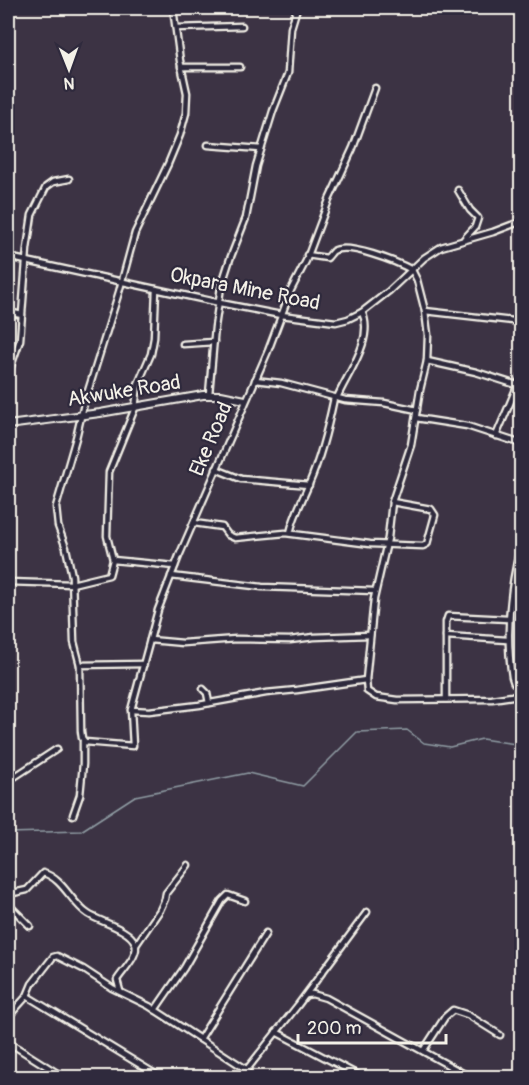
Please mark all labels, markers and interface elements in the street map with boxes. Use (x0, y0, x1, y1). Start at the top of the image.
north arrow (39, 39, 99, 99)
text: N (63, 73, 75, 93)
street label: Okpara Mine Road (168, 261, 322, 317)
street label: Akwuke Road (65, 369, 183, 413)
street label: Eke Road (183, 398, 239, 480)
scale bar (298, 1007, 446, 1045)
text: 200 m (307, 1017, 362, 1040)

